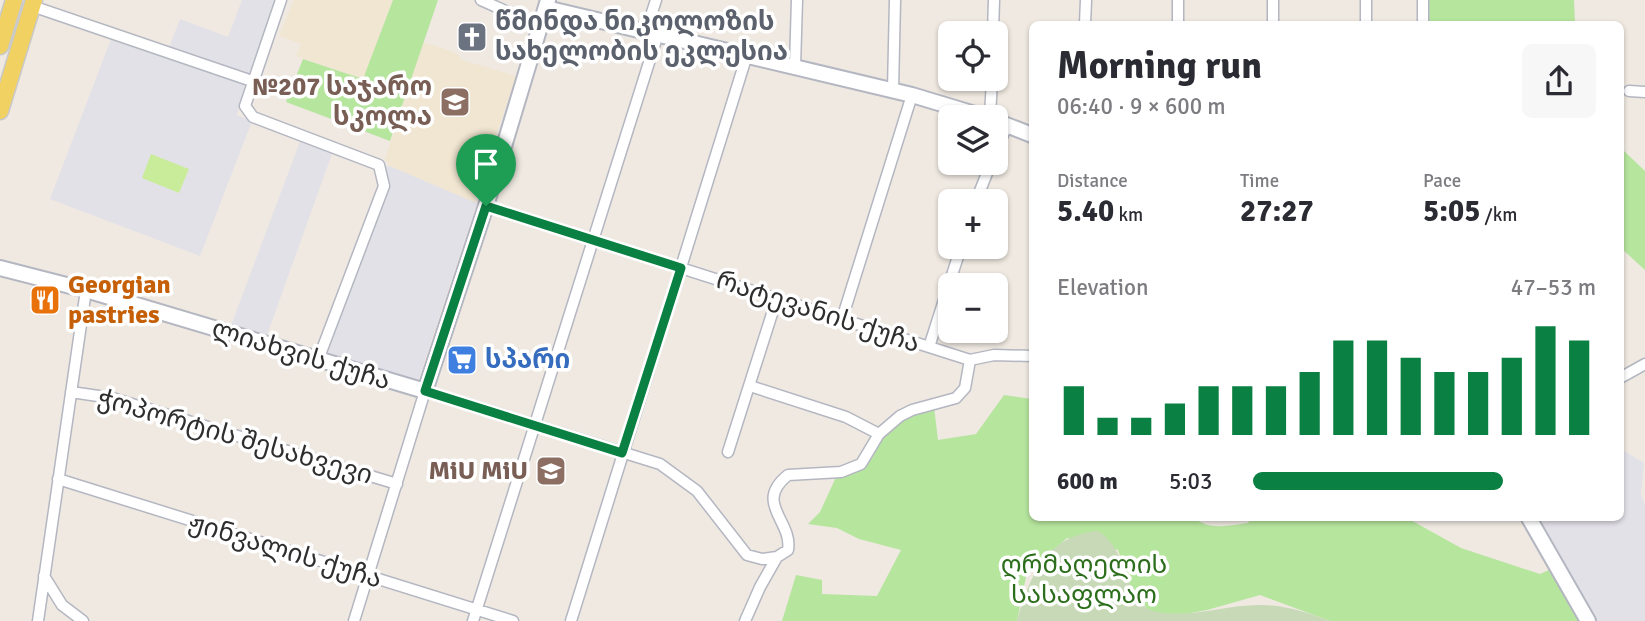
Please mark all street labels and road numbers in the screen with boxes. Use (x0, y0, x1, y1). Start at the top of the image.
street label: რატევანის ქუჩა (712, 264, 924, 360)
street label: ლიახვის ქუჩა (208, 313, 394, 397)
street label: ჭოპორტის შესახვევი (94, 382, 376, 492)
street label: ჟინვალის ქუჩა (184, 506, 386, 596)

